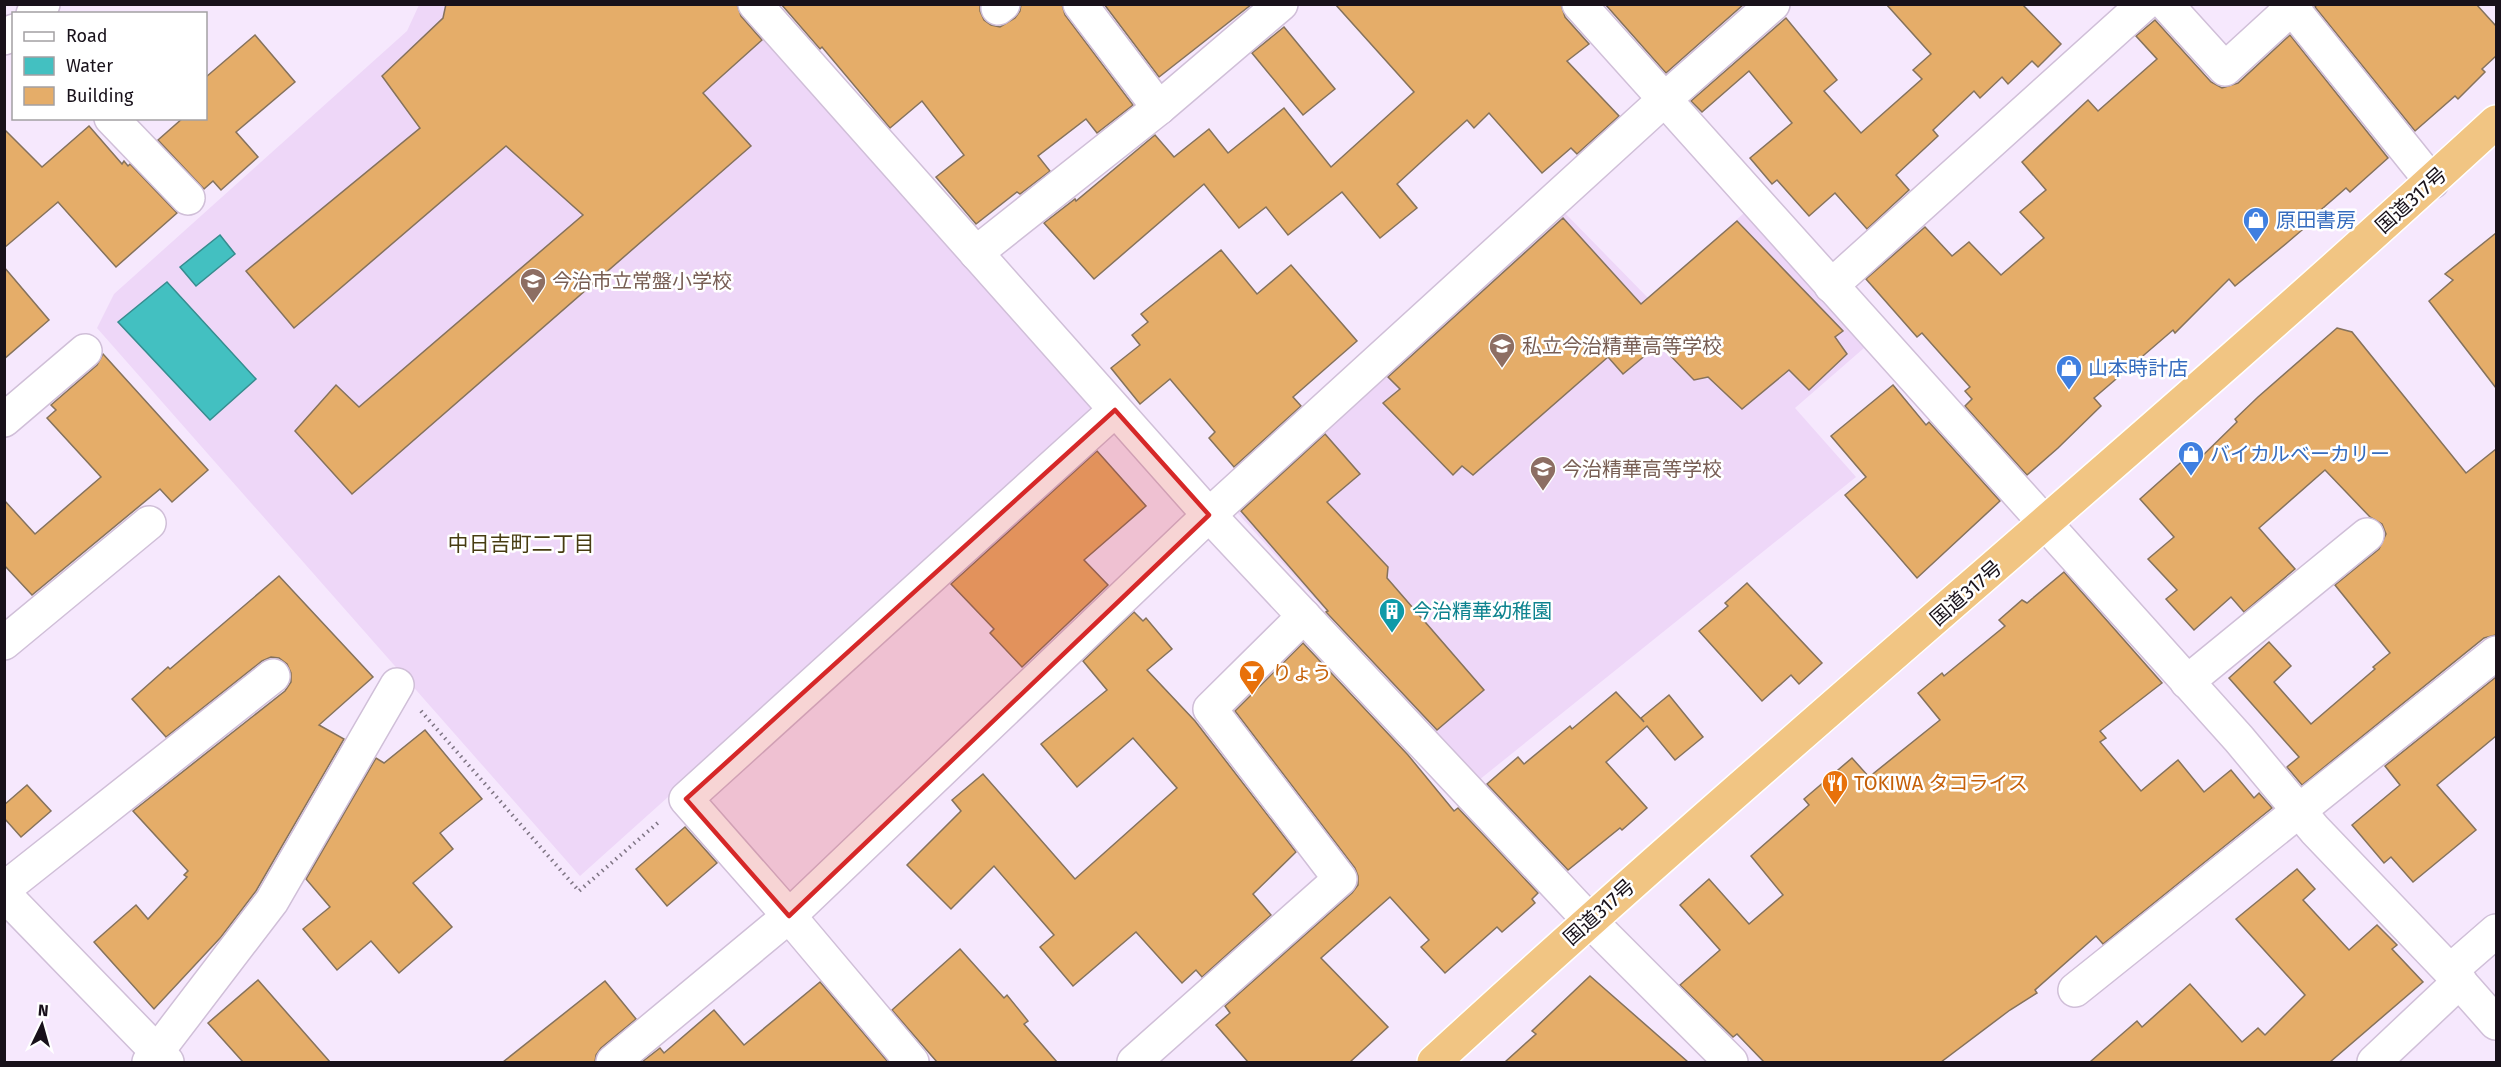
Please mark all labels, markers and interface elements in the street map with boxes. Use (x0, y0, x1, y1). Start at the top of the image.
legend (12, 12, 207, 120)
text: Road (66, 25, 108, 47)
text: Water (66, 55, 113, 77)
text: Building (66, 85, 134, 107)
street label: 国道317号 (2371, 162, 2451, 238)
shop icon: 原田書房 (2241, 205, 2271, 243)
place label: 原田書房 (2276, 208, 2356, 232)
school or university icon: 今治市立常盤小学校 (518, 266, 548, 304)
place label: 今治市立常盤小学校 (552, 269, 732, 293)
school or university icon: 私立今治精華高等学校 (1487, 331, 1517, 369)
place label: 私立今治精華高等学校 (1522, 334, 1722, 358)
shop icon: 山本時計店 (2054, 353, 2084, 391)
place label: 山本時計店 (2088, 356, 2188, 380)
shop icon: バイカルベーカリー (2176, 439, 2206, 477)
place label: バイカルベーカリー (2210, 442, 2390, 466)
school or university icon: 今治精華高等学校 (1528, 454, 1558, 492)
place label: 今治精華高等学校 (1562, 457, 1722, 481)
district label: 中日吉町二丁目 (448, 531, 595, 557)
street label: 国道317号 (1925, 555, 2007, 631)
building icon: 今治精華幼稚園 (1377, 596, 1407, 634)
place label: 今治精華幼稚園 (1412, 599, 1552, 623)
bar icon: りょう (1237, 658, 1267, 696)
place label: りょう (1272, 661, 1332, 685)
restaurant icon: TOKIWA タコライス (1820, 768, 1850, 806)
place label: TOKIWA タコライス (1854, 771, 2028, 795)
street label: 国道317号 (1559, 874, 1639, 950)
north arrow (12, 995, 72, 1055)
text: N (37, 1001, 49, 1020)

